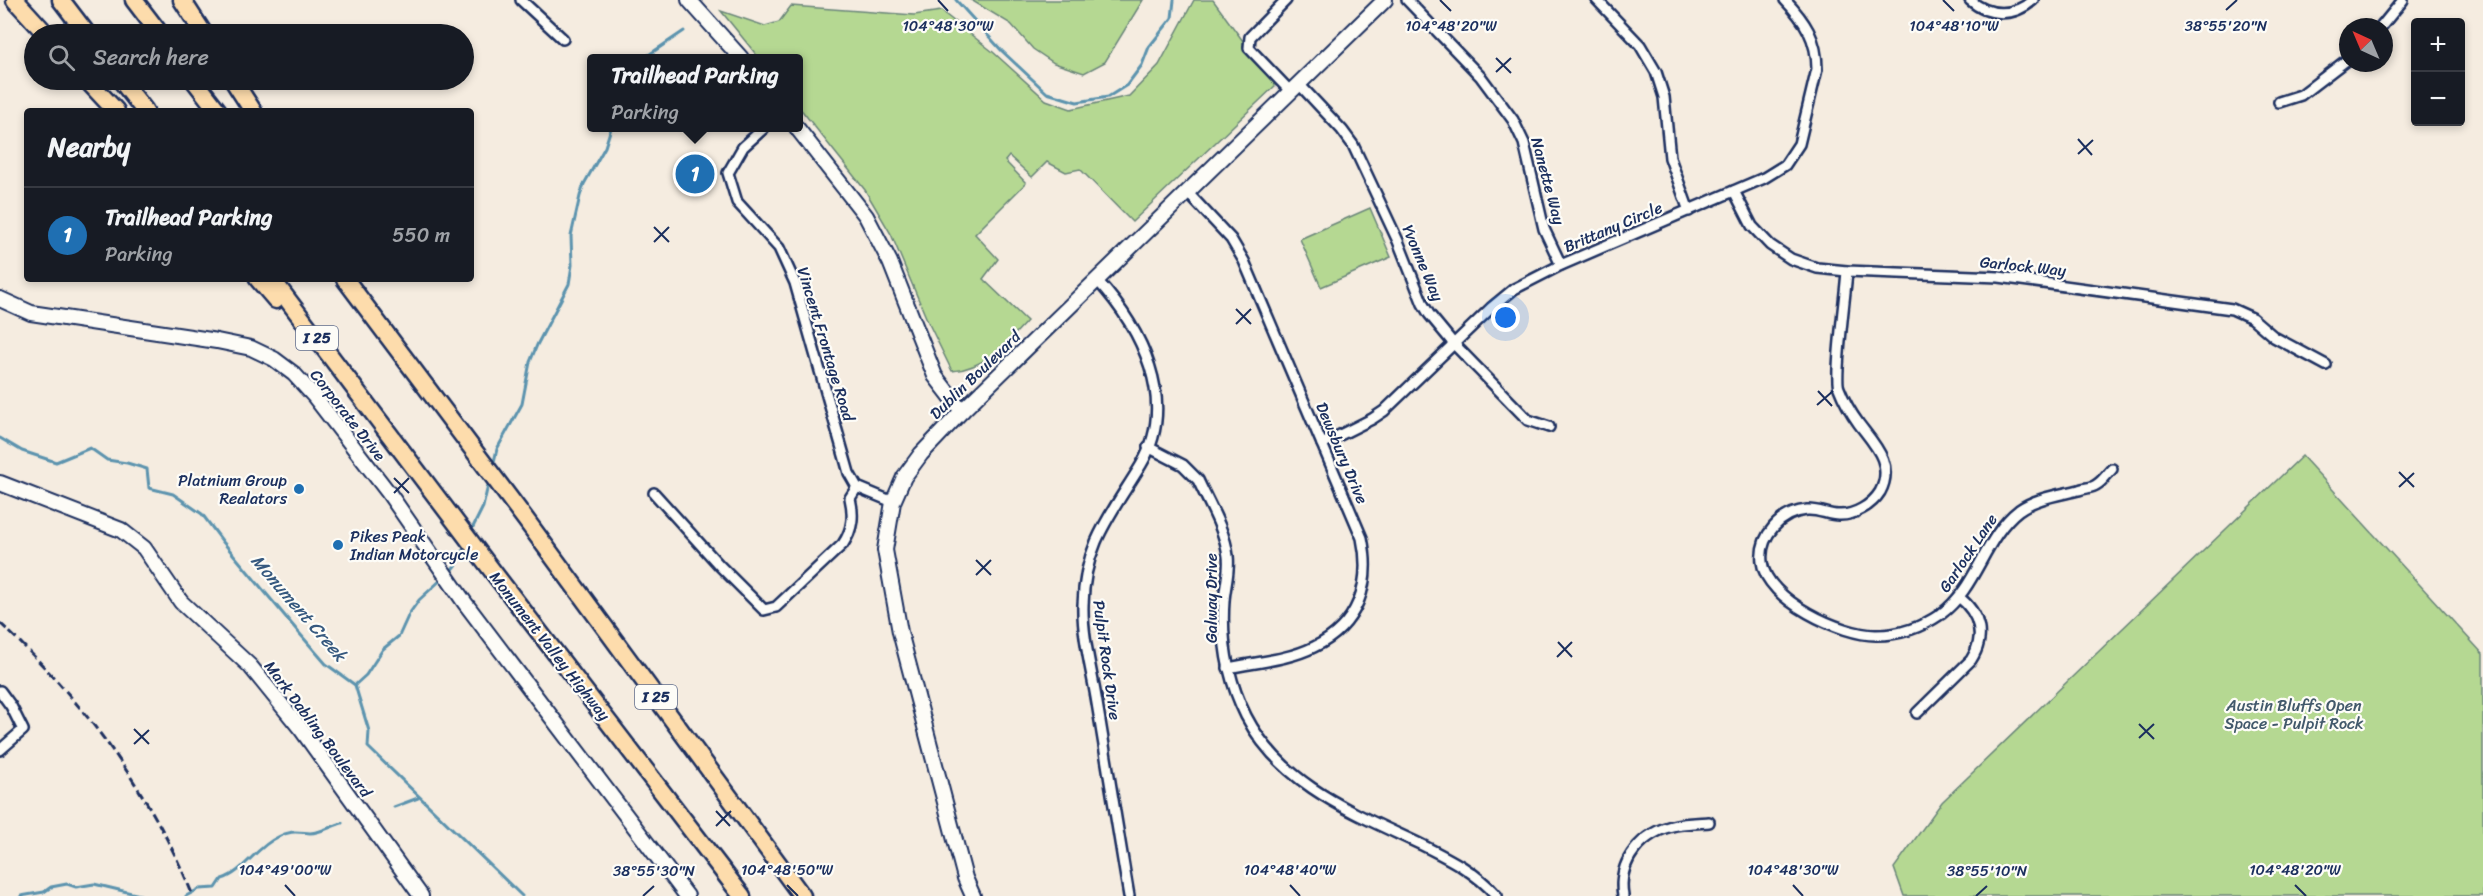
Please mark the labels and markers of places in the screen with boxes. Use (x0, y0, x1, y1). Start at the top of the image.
pin: 1 (676, 152, 714, 196)
place label: Platnium Group Realators (178, 466, 288, 513)
marker: Platnium Group Realators (292, 482, 306, 496)
place label: Pikes Peak Indian Motorcycle (349, 522, 478, 569)
marker: Pikes Peak Indian Motorcycle (331, 538, 345, 552)

